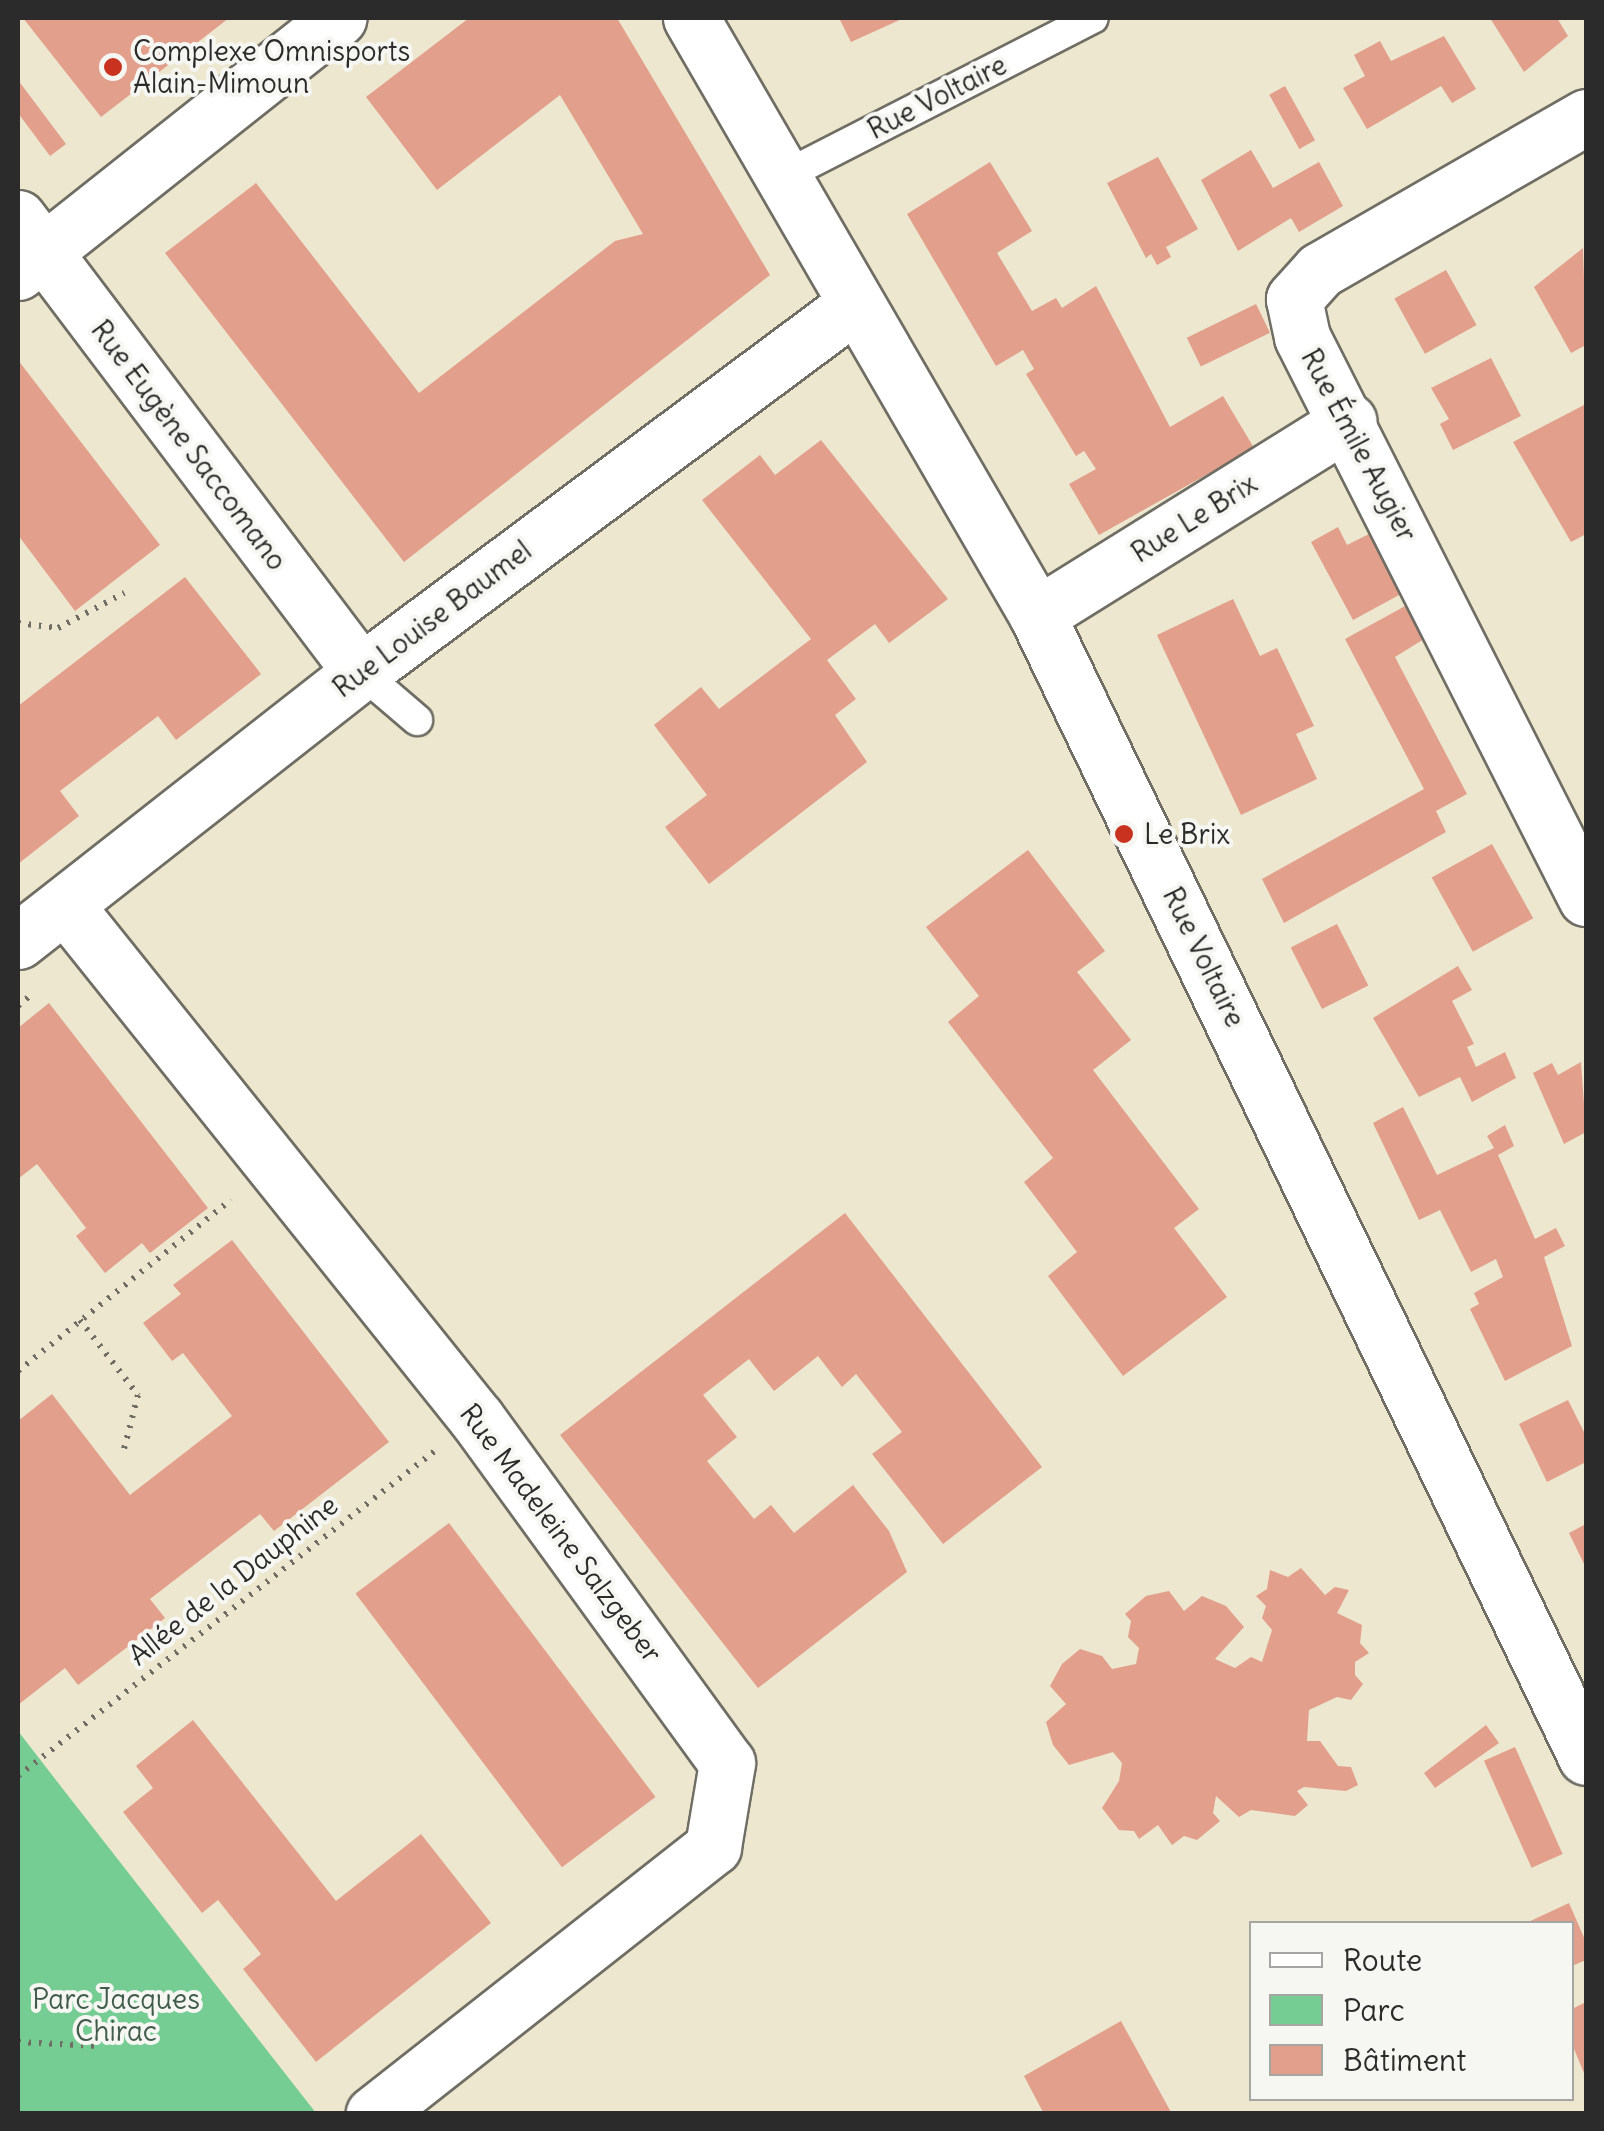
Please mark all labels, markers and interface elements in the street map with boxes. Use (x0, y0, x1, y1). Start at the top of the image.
place label: Complexe Omnisports Alain-Mimoun (133, 34, 410, 100)
street label: Rue Voltaire (862, 48, 1012, 146)
marker: Complexe Omnisports Alain-Mimoun (102, 56, 124, 78)
street label: Rue Eugène Saccomano (84, 313, 294, 577)
street label: Rue Émile Augier (1294, 343, 1424, 547)
street label: Rue Le Brix (1125, 466, 1263, 570)
street label: Rue Louise Baumel (326, 533, 538, 705)
place label: Le Brix (1144, 817, 1230, 851)
marker: Le Brix (1113, 823, 1135, 845)
street label: Rue Voltaire (1156, 882, 1252, 1032)
street label: Rue Madeleine Salzgeber (453, 1397, 669, 1669)
street label: Allée de la Dauphine (122, 1488, 344, 1672)
legend (1249, 1921, 1574, 2101)
text: Route (1343, 1941, 1422, 1979)
park label: Parc Jacques Chirac (32, 1982, 200, 2048)
text: Parc (1343, 1991, 1405, 2029)
text: Bâtiment (1343, 2041, 1466, 2079)

